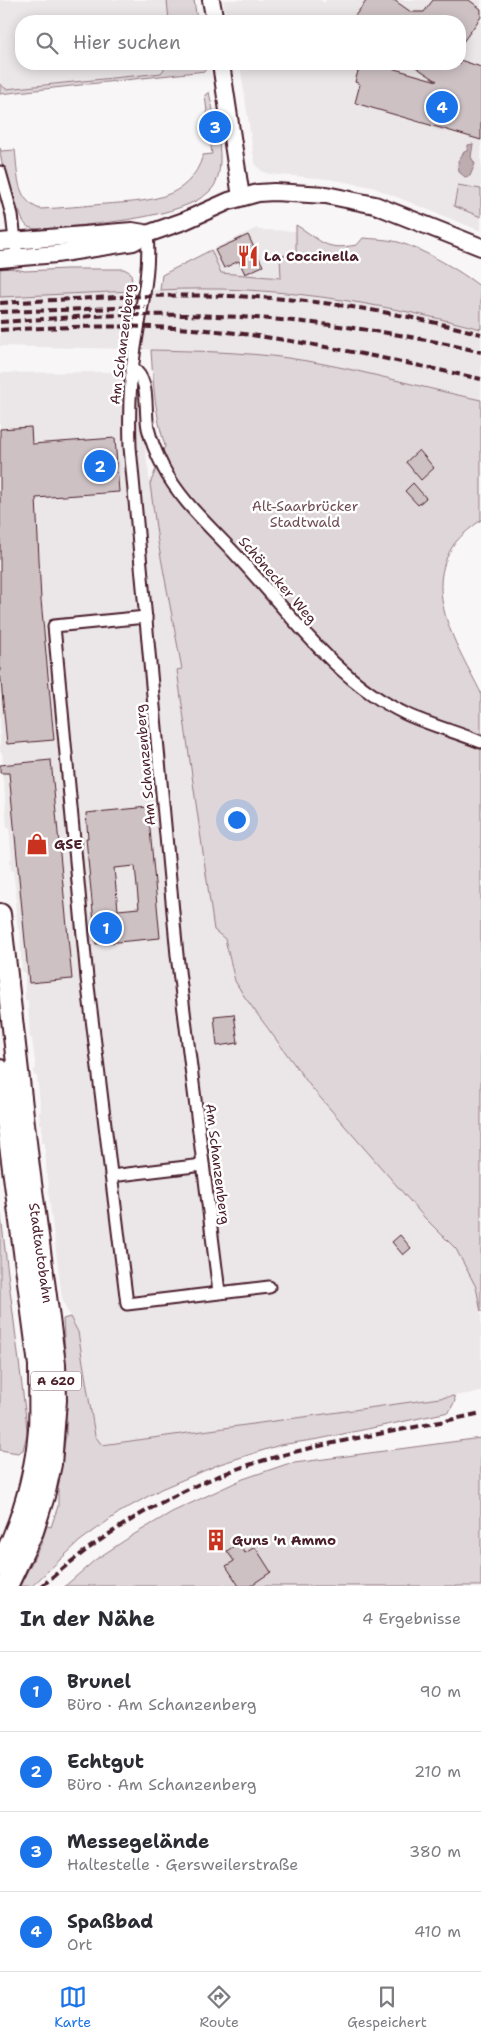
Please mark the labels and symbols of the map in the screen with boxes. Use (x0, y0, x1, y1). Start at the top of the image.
pin: 4 (426, 88, 458, 126)
pin: 3 (199, 108, 231, 146)
restaurant icon: La Coccinella (235, 243, 261, 269)
place label: La Coccinella (264, 247, 359, 265)
street label: Am Schanzenberg (106, 282, 138, 406)
pin: 2 (84, 447, 116, 485)
park label: Alt-Saarbrücker Stadtwald (252, 497, 359, 531)
street label: Schönecker Weg (235, 533, 321, 627)
street label: Am Schanzenberg (131, 704, 159, 826)
your location (224, 807, 250, 833)
shop icon: GSE (24, 831, 50, 857)
place label: GSE (54, 835, 83, 853)
pin: 1 (90, 909, 122, 947)
street label: Am Schanzenberg (202, 1102, 234, 1226)
street label: Stadtautobahn (25, 1202, 57, 1305)
road number: A 620 (31, 1372, 81, 1390)
building icon: Guns 'n Ammo (203, 1527, 229, 1553)
place label: Guns 'n Ammo (232, 1531, 336, 1549)

